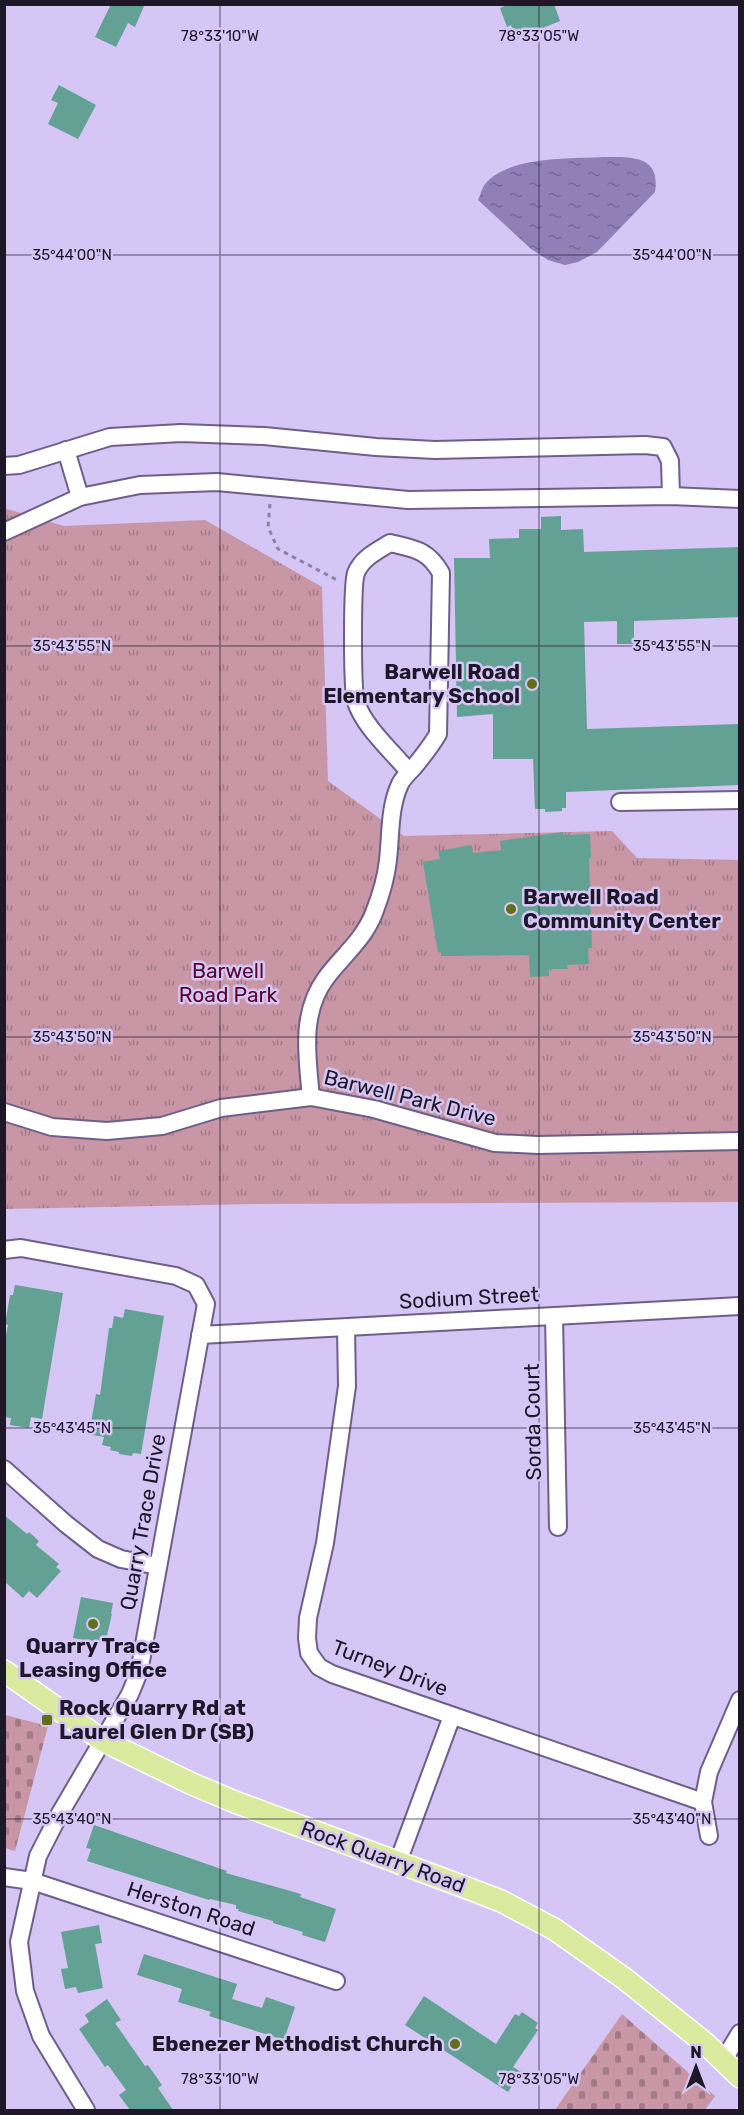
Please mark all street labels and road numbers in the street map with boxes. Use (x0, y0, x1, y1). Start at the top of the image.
street label: Barwell Park Drive (321, 1064, 499, 1131)
street label: Sodium Street (398, 1281, 539, 1314)
street label: Sorda Court (519, 1363, 546, 1481)
street label: Quarry Trace Drive (115, 1432, 170, 1612)
street label: Turney Drive (329, 1634, 452, 1701)
street label: Rock Quarry Road (297, 1815, 469, 1898)
street label: Herston Road (124, 1876, 258, 1941)

